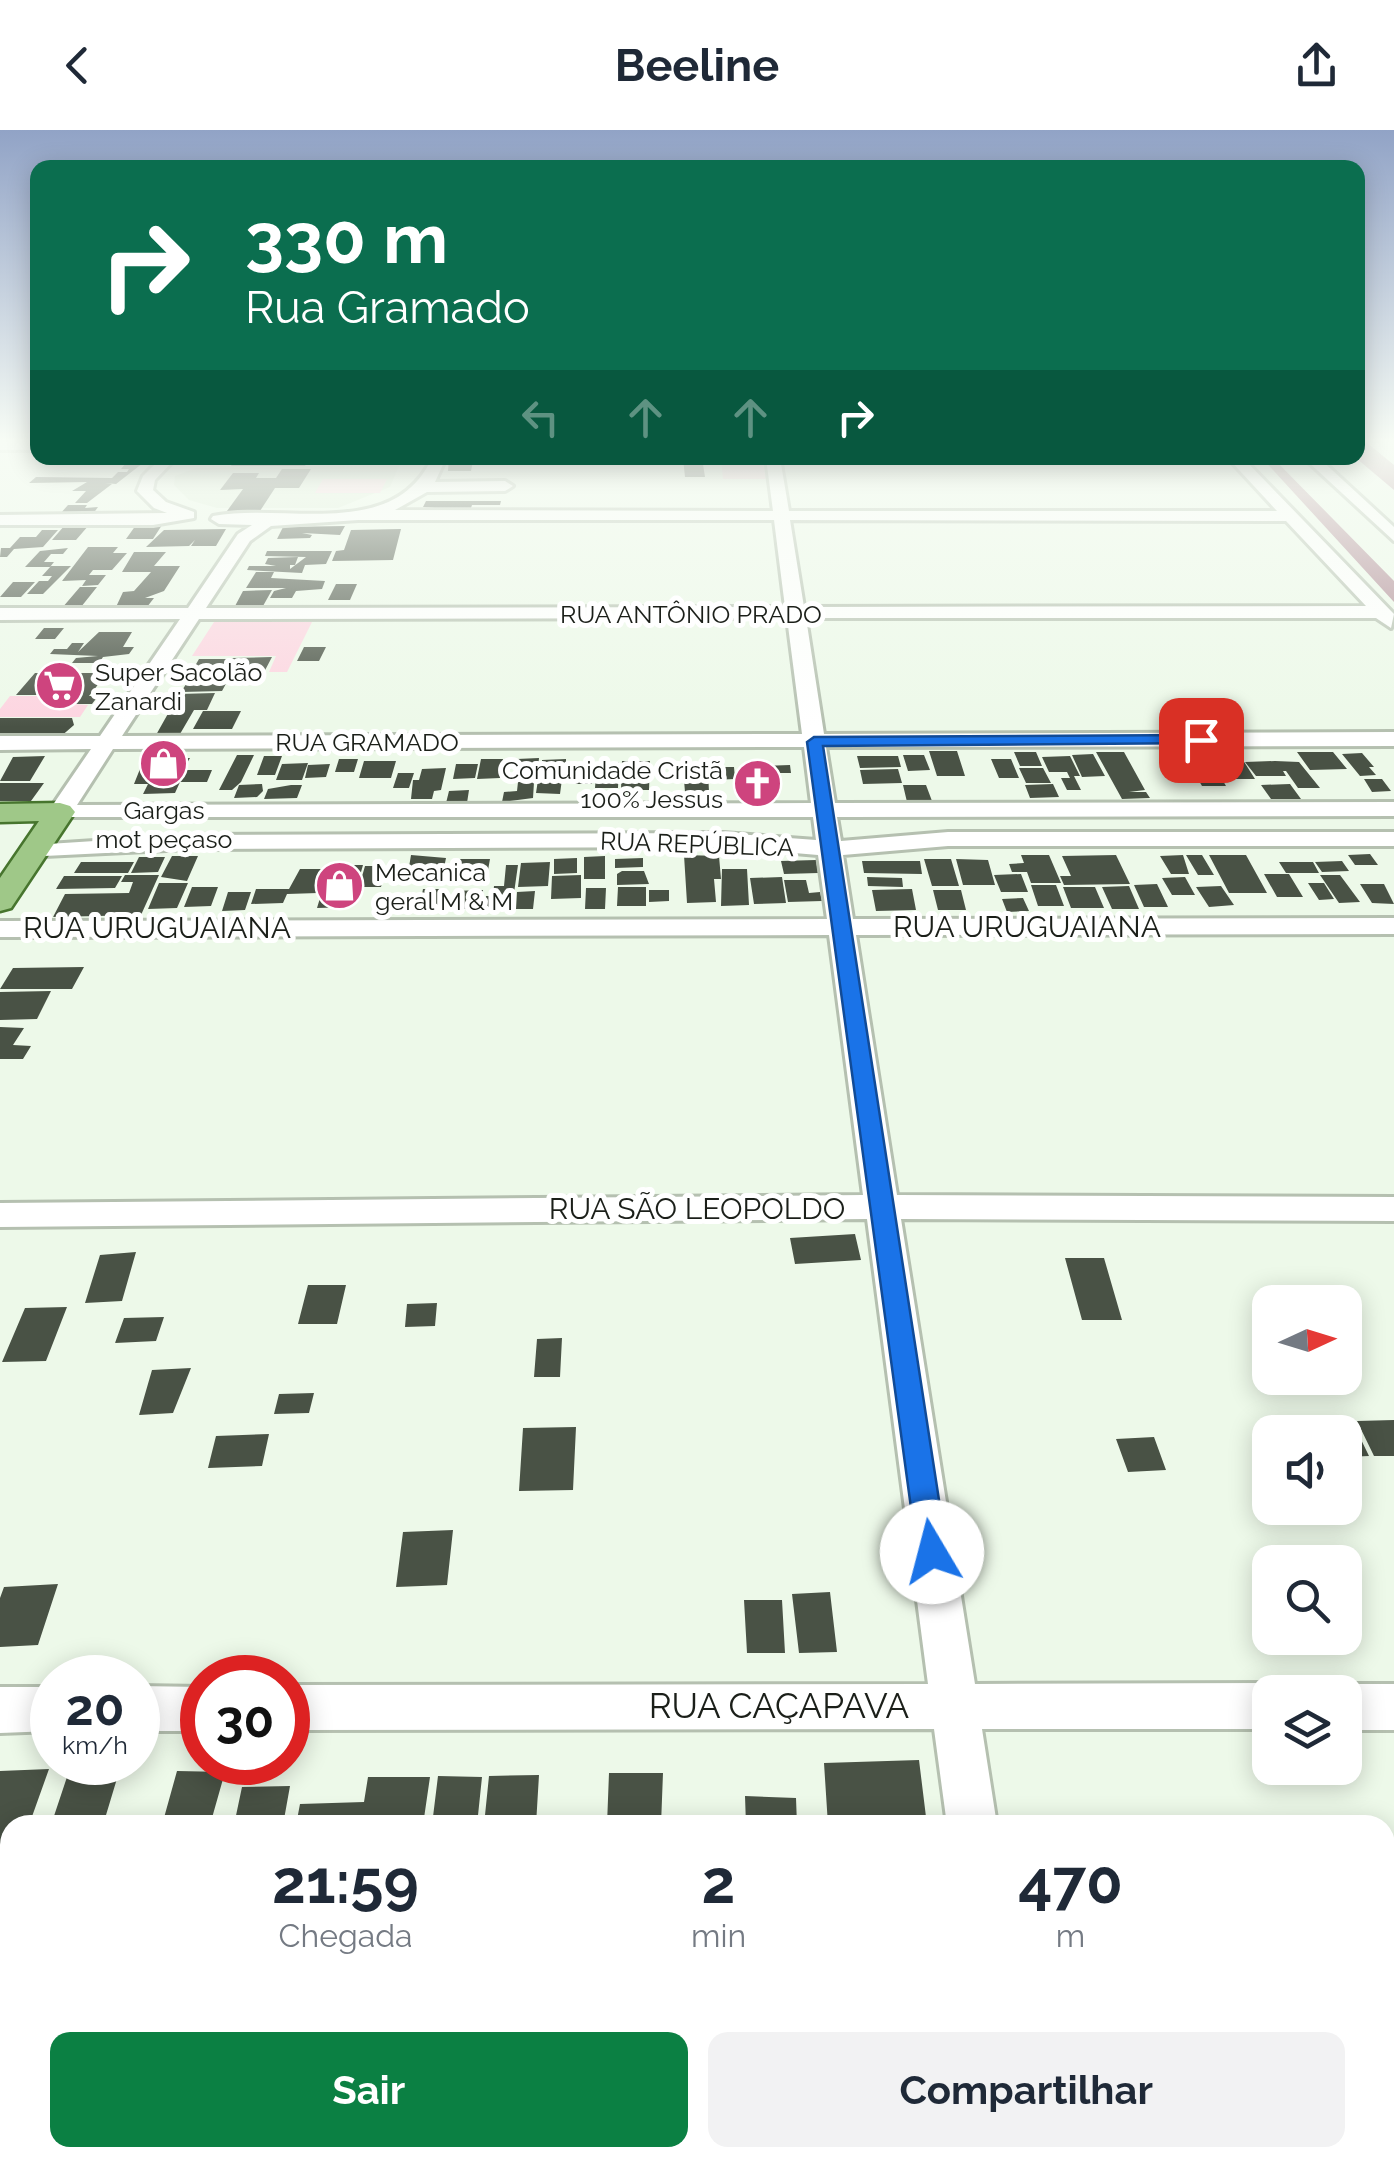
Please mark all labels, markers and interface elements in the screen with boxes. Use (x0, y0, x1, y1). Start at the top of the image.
icon: back (50, 38, 105, 93)
icon: share (1289, 38, 1344, 93)
text: Beeline (615, 39, 779, 92)
text: 330 m (245, 197, 448, 279)
icon: right (80, 200, 210, 330)
text: Rua Gramado (245, 281, 530, 334)
icon: left (513, 390, 568, 445)
icon: ahead (618, 390, 673, 445)
icon: ahead (723, 390, 778, 445)
icon: right (828, 390, 883, 445)
street label: RUA ANTÔNIO PRADO (560, 599, 822, 629)
place label: Super Sacolão Zanardi (95, 657, 262, 716)
supermarket icon: Super Sacolão Zanardi (34, 660, 86, 712)
pin (1159, 698, 1244, 783)
icon: arrive (1174, 713, 1229, 768)
street label: RUA GRAMADO (275, 727, 459, 757)
shop icon: Gargas mot peçaso (138, 738, 190, 790)
place label: Comunidade Cristã 100% Jessus (502, 755, 723, 814)
church icon: Comunidade Cristã 100% Jessus (732, 758, 784, 810)
place label: Gargas mot peçaso (96, 795, 232, 854)
street label: RUA REPÚBLICA (599, 826, 795, 862)
place label: Mecanica geral M & M (375, 857, 513, 916)
shop icon: Mecanica geral M & M (314, 860, 366, 912)
street label: RUA URUGUAIANA (893, 909, 1161, 944)
street label: RUA URUGUAIANA (23, 910, 291, 945)
street label: RUA SÃO LEOPOLDO (549, 1191, 845, 1226)
north arrow (1252, 1285, 1362, 1395)
map controls (1252, 1285, 1362, 1785)
button: sound (1252, 1415, 1362, 1525)
position arrow (880, 1500, 984, 1604)
button: search (1252, 1545, 1362, 1655)
speed limit sign: 30 (180, 1655, 310, 1785)
button: layers (1252, 1675, 1362, 1785)
text: 20 (66, 1678, 124, 1737)
street label: RUA CAÇAPAVA (649, 1685, 910, 1726)
text: km/h (62, 1730, 128, 1760)
text: 21:59 (272, 1847, 419, 1917)
text: 2 (702, 1847, 735, 1917)
text: 470 (1018, 1847, 1123, 1917)
text: Chegada (279, 1917, 412, 1954)
text: min (691, 1917, 746, 1954)
text: m (1056, 1917, 1085, 1954)
button: Sair (50, 2032, 688, 2147)
button: Compartilhar (708, 2032, 1345, 2147)

